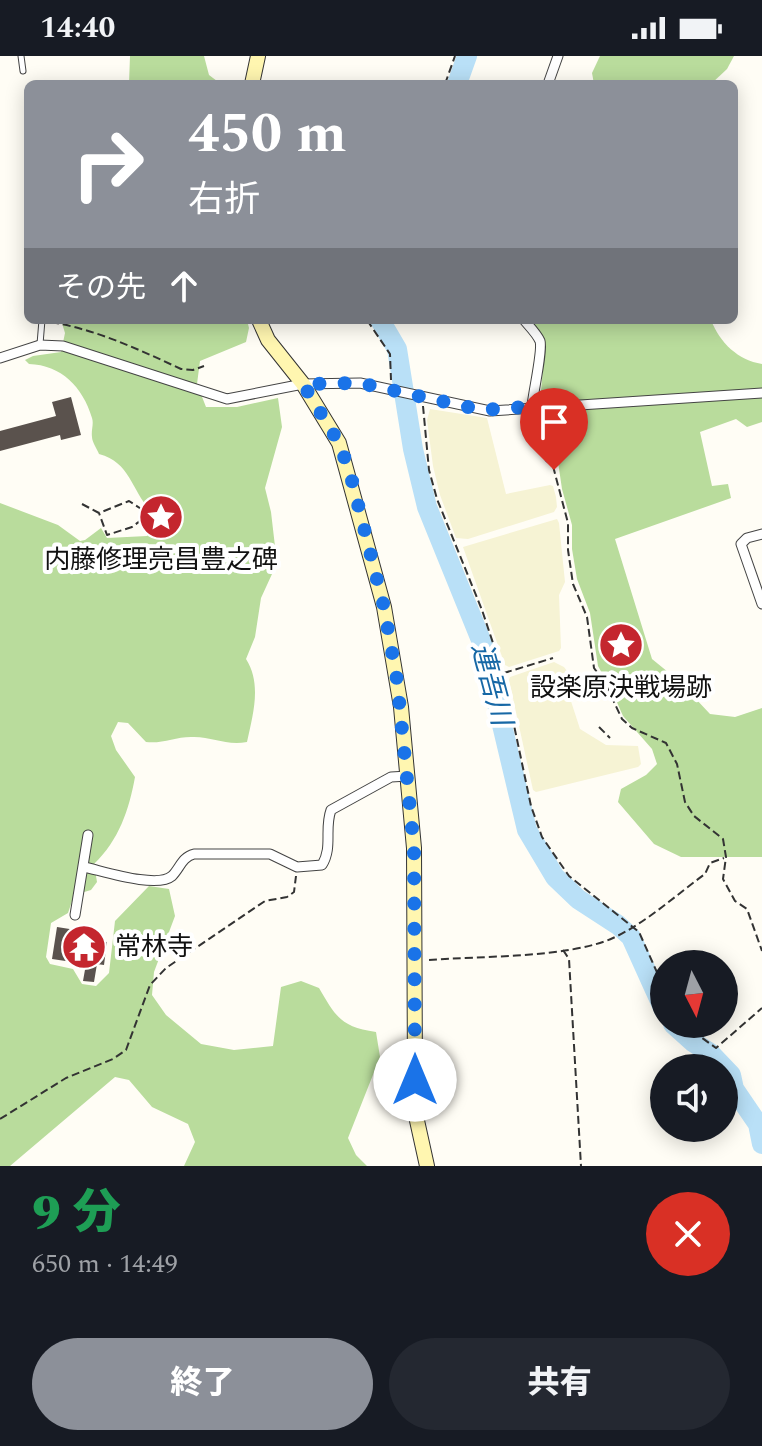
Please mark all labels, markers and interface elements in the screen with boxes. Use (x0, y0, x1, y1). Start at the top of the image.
text: 14:40 (40, 5, 115, 51)
text: 450 m (188, 92, 347, 177)
icon: right (56, 112, 160, 216)
text: 右折 (188, 173, 260, 228)
icon: ahead (162, 264, 206, 308)
text: その先 (56, 265, 146, 311)
pin (520, 388, 588, 470)
icon: arrive (532, 400, 576, 444)
place icon: 内藤修理亮昌豊之碑 (137, 493, 185, 541)
place label: 内藤修理亮昌豊之碑 (44, 540, 278, 580)
place icon: 設楽原決戦場跡 (597, 621, 645, 669)
water label: 連吾川 (459, 638, 523, 733)
place label: 設楽原決戦場跡 (530, 668, 712, 708)
temple icon: 常林寺 (60, 923, 108, 971)
place label: 常林寺 (115, 927, 193, 967)
north arrow (650, 950, 738, 1038)
map controls (650, 950, 738, 1142)
position arrow (373, 1038, 457, 1122)
button: sound (650, 1054, 738, 1142)
text: 9 分 (32, 1177, 121, 1250)
button: close (646, 1192, 730, 1276)
text: 650 m · 14:49 (32, 1244, 178, 1284)
button: 終了 (32, 1338, 373, 1430)
button: 共有 (389, 1338, 730, 1430)

